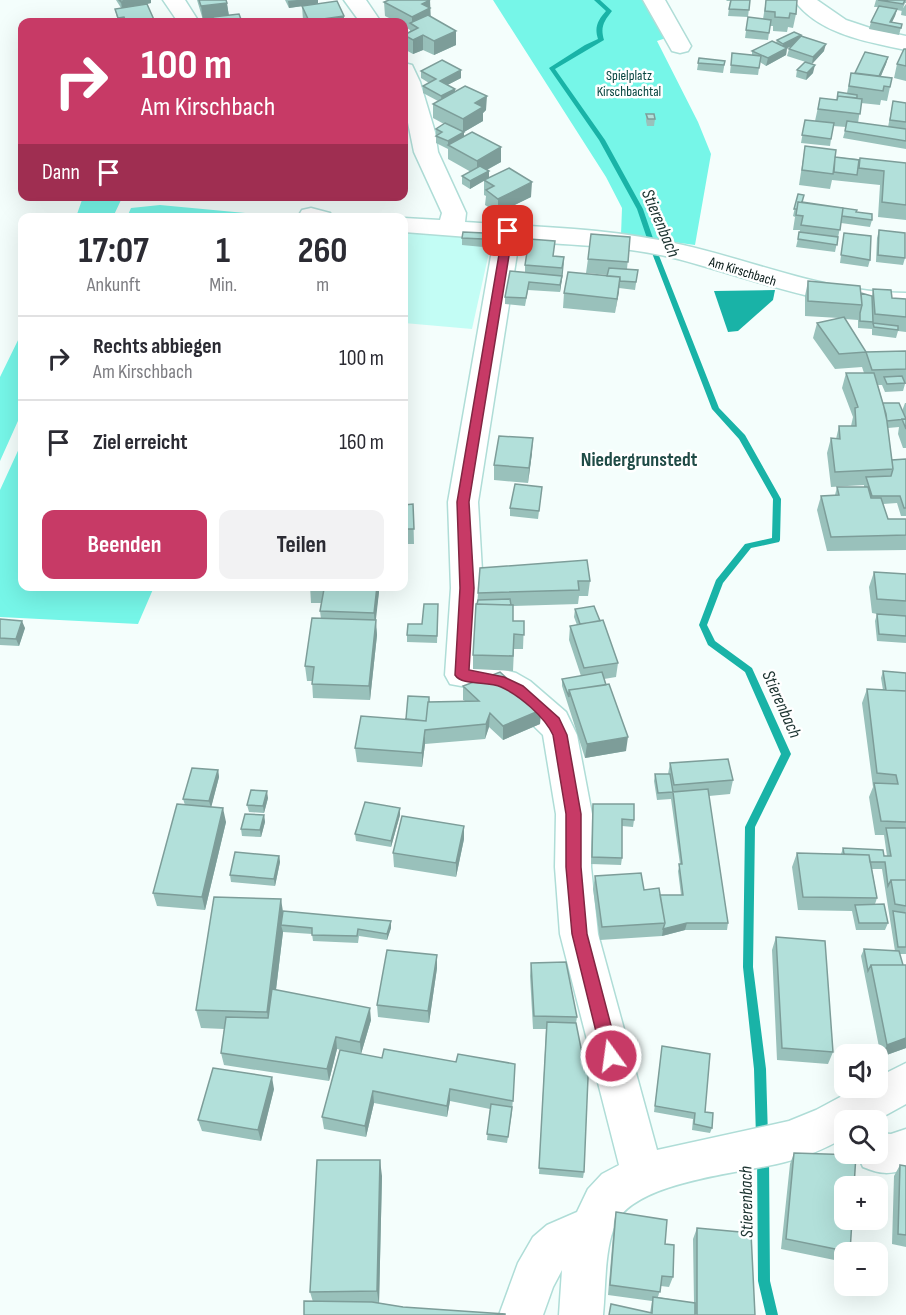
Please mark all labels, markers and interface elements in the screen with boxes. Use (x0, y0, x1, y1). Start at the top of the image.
text: 100 m (141, 40, 232, 91)
icon: right (42, 42, 120, 120)
park label: Spielplatz Kirschbachtal (597, 67, 661, 100)
text: Am Kirschbach (141, 91, 275, 123)
icon: arrive (92, 156, 125, 189)
text: Dann (42, 159, 80, 186)
water label: Stierenbach (637, 186, 684, 261)
pin (482, 205, 533, 256)
icon: arrive (491, 214, 524, 247)
text: 17:07 (78, 230, 149, 273)
text: 1 (216, 230, 230, 273)
text: 260 (298, 230, 348, 273)
street label: Am Kirschbach (706, 253, 779, 290)
text: Ankunft (87, 273, 141, 297)
text: Min. (209, 273, 237, 297)
text: m (316, 273, 329, 297)
text: Rechts abbiegen (93, 333, 222, 360)
icon: right (42, 342, 75, 375)
text: 100 m (339, 345, 384, 372)
text: Am Kirschbach (93, 360, 193, 384)
icon: arrive (42, 426, 75, 459)
text: Ziel erreicht (93, 429, 188, 456)
text: 160 m (339, 429, 384, 456)
district label: Niedergrunstedt (581, 448, 698, 472)
button: Beenden (42, 510, 207, 579)
button: Teilen (219, 510, 384, 579)
water label: Stierenbach (757, 667, 806, 742)
position arrow (579, 1024, 643, 1088)
map controls (834, 1044, 888, 1296)
button: sound (834, 1044, 888, 1098)
button: search (834, 1110, 888, 1164)
water label: Stierenbach (735, 1165, 758, 1238)
button: + (834, 1176, 888, 1230)
button: − (834, 1242, 888, 1296)

